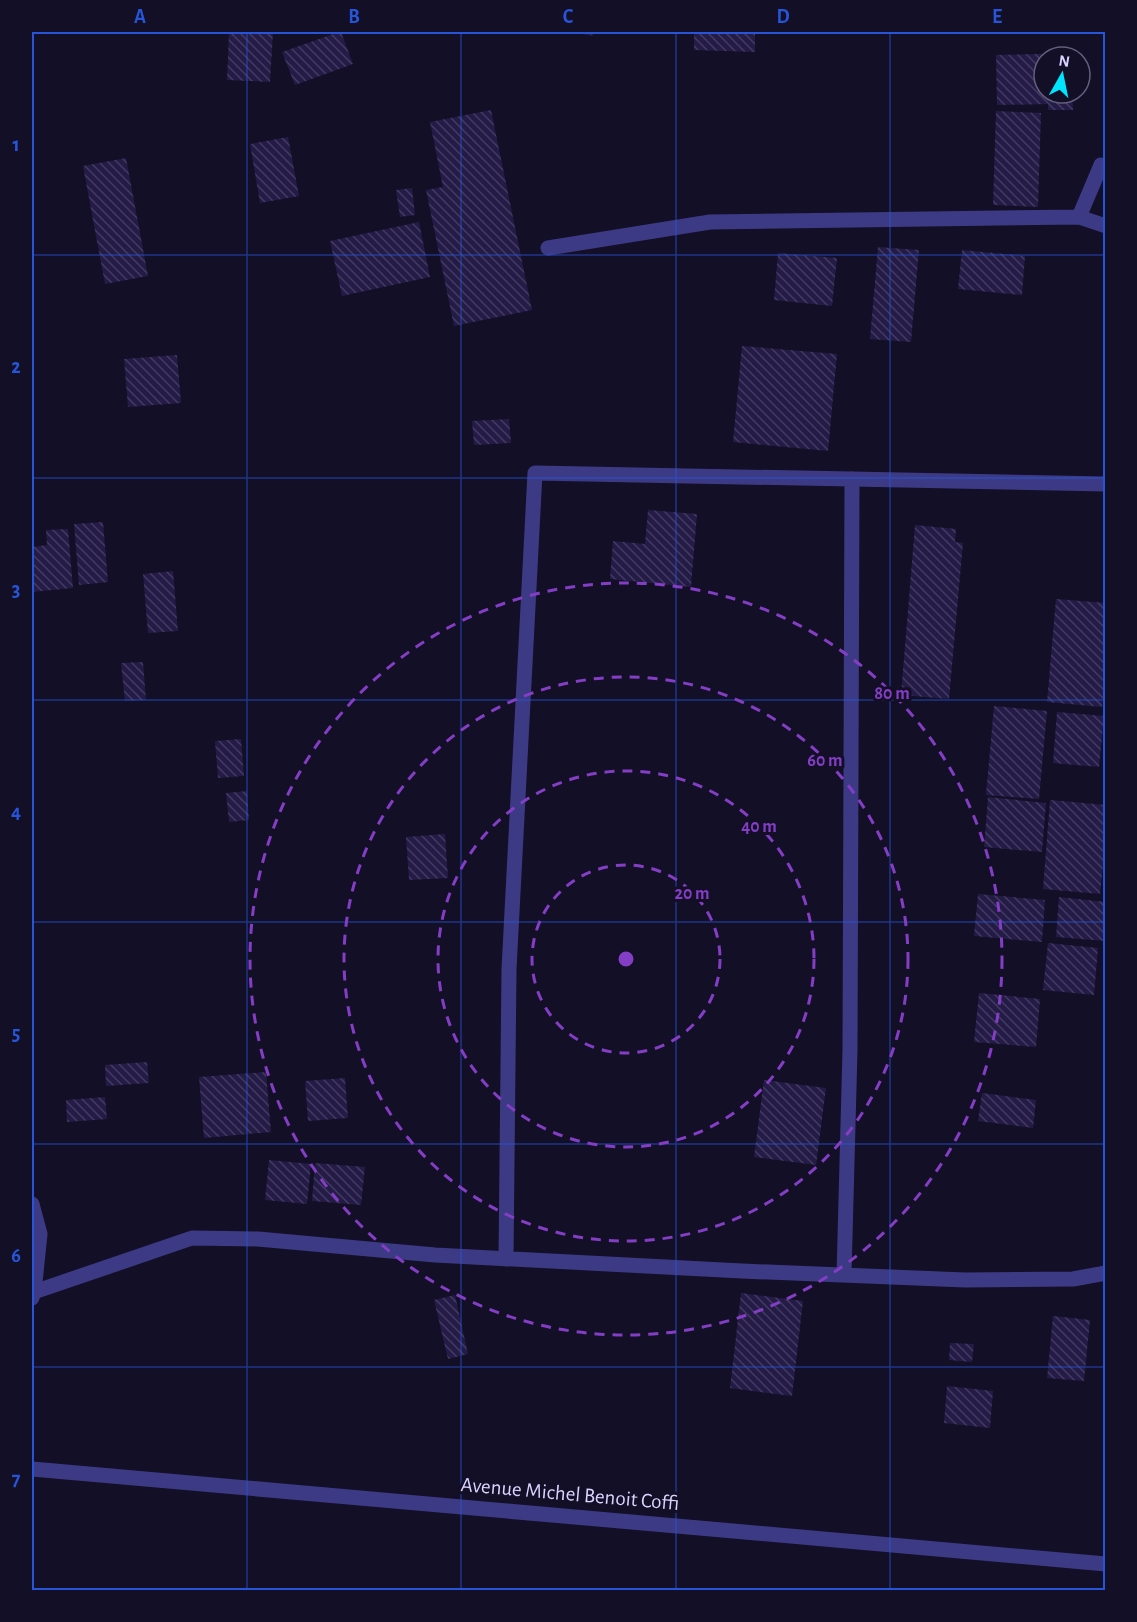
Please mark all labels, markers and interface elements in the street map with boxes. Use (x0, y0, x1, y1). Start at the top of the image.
text: A (134, 7, 146, 27)
text: B (348, 7, 360, 27)
text: C (563, 7, 574, 27)
text: D (776, 7, 790, 27)
text: E (992, 7, 1002, 27)
north arrow (1032, 45, 1092, 105)
text: N (1057, 52, 1071, 70)
text: 1 (12, 135, 20, 155)
text: 2 (11, 357, 21, 377)
text: 3 (12, 580, 20, 600)
text: 80 m (874, 685, 910, 703)
text: 60 m (807, 752, 843, 770)
text: 4 (11, 802, 21, 822)
text: 40 m (741, 818, 777, 836)
text: 20 m (674, 885, 710, 903)
centre of rings (616, 949, 636, 969)
text: 5 (12, 1024, 20, 1044)
text: 6 (11, 1246, 21, 1266)
text: 7 (12, 1469, 21, 1489)
street label: Avenue Michel Benoit Coffi (460, 1474, 680, 1514)

